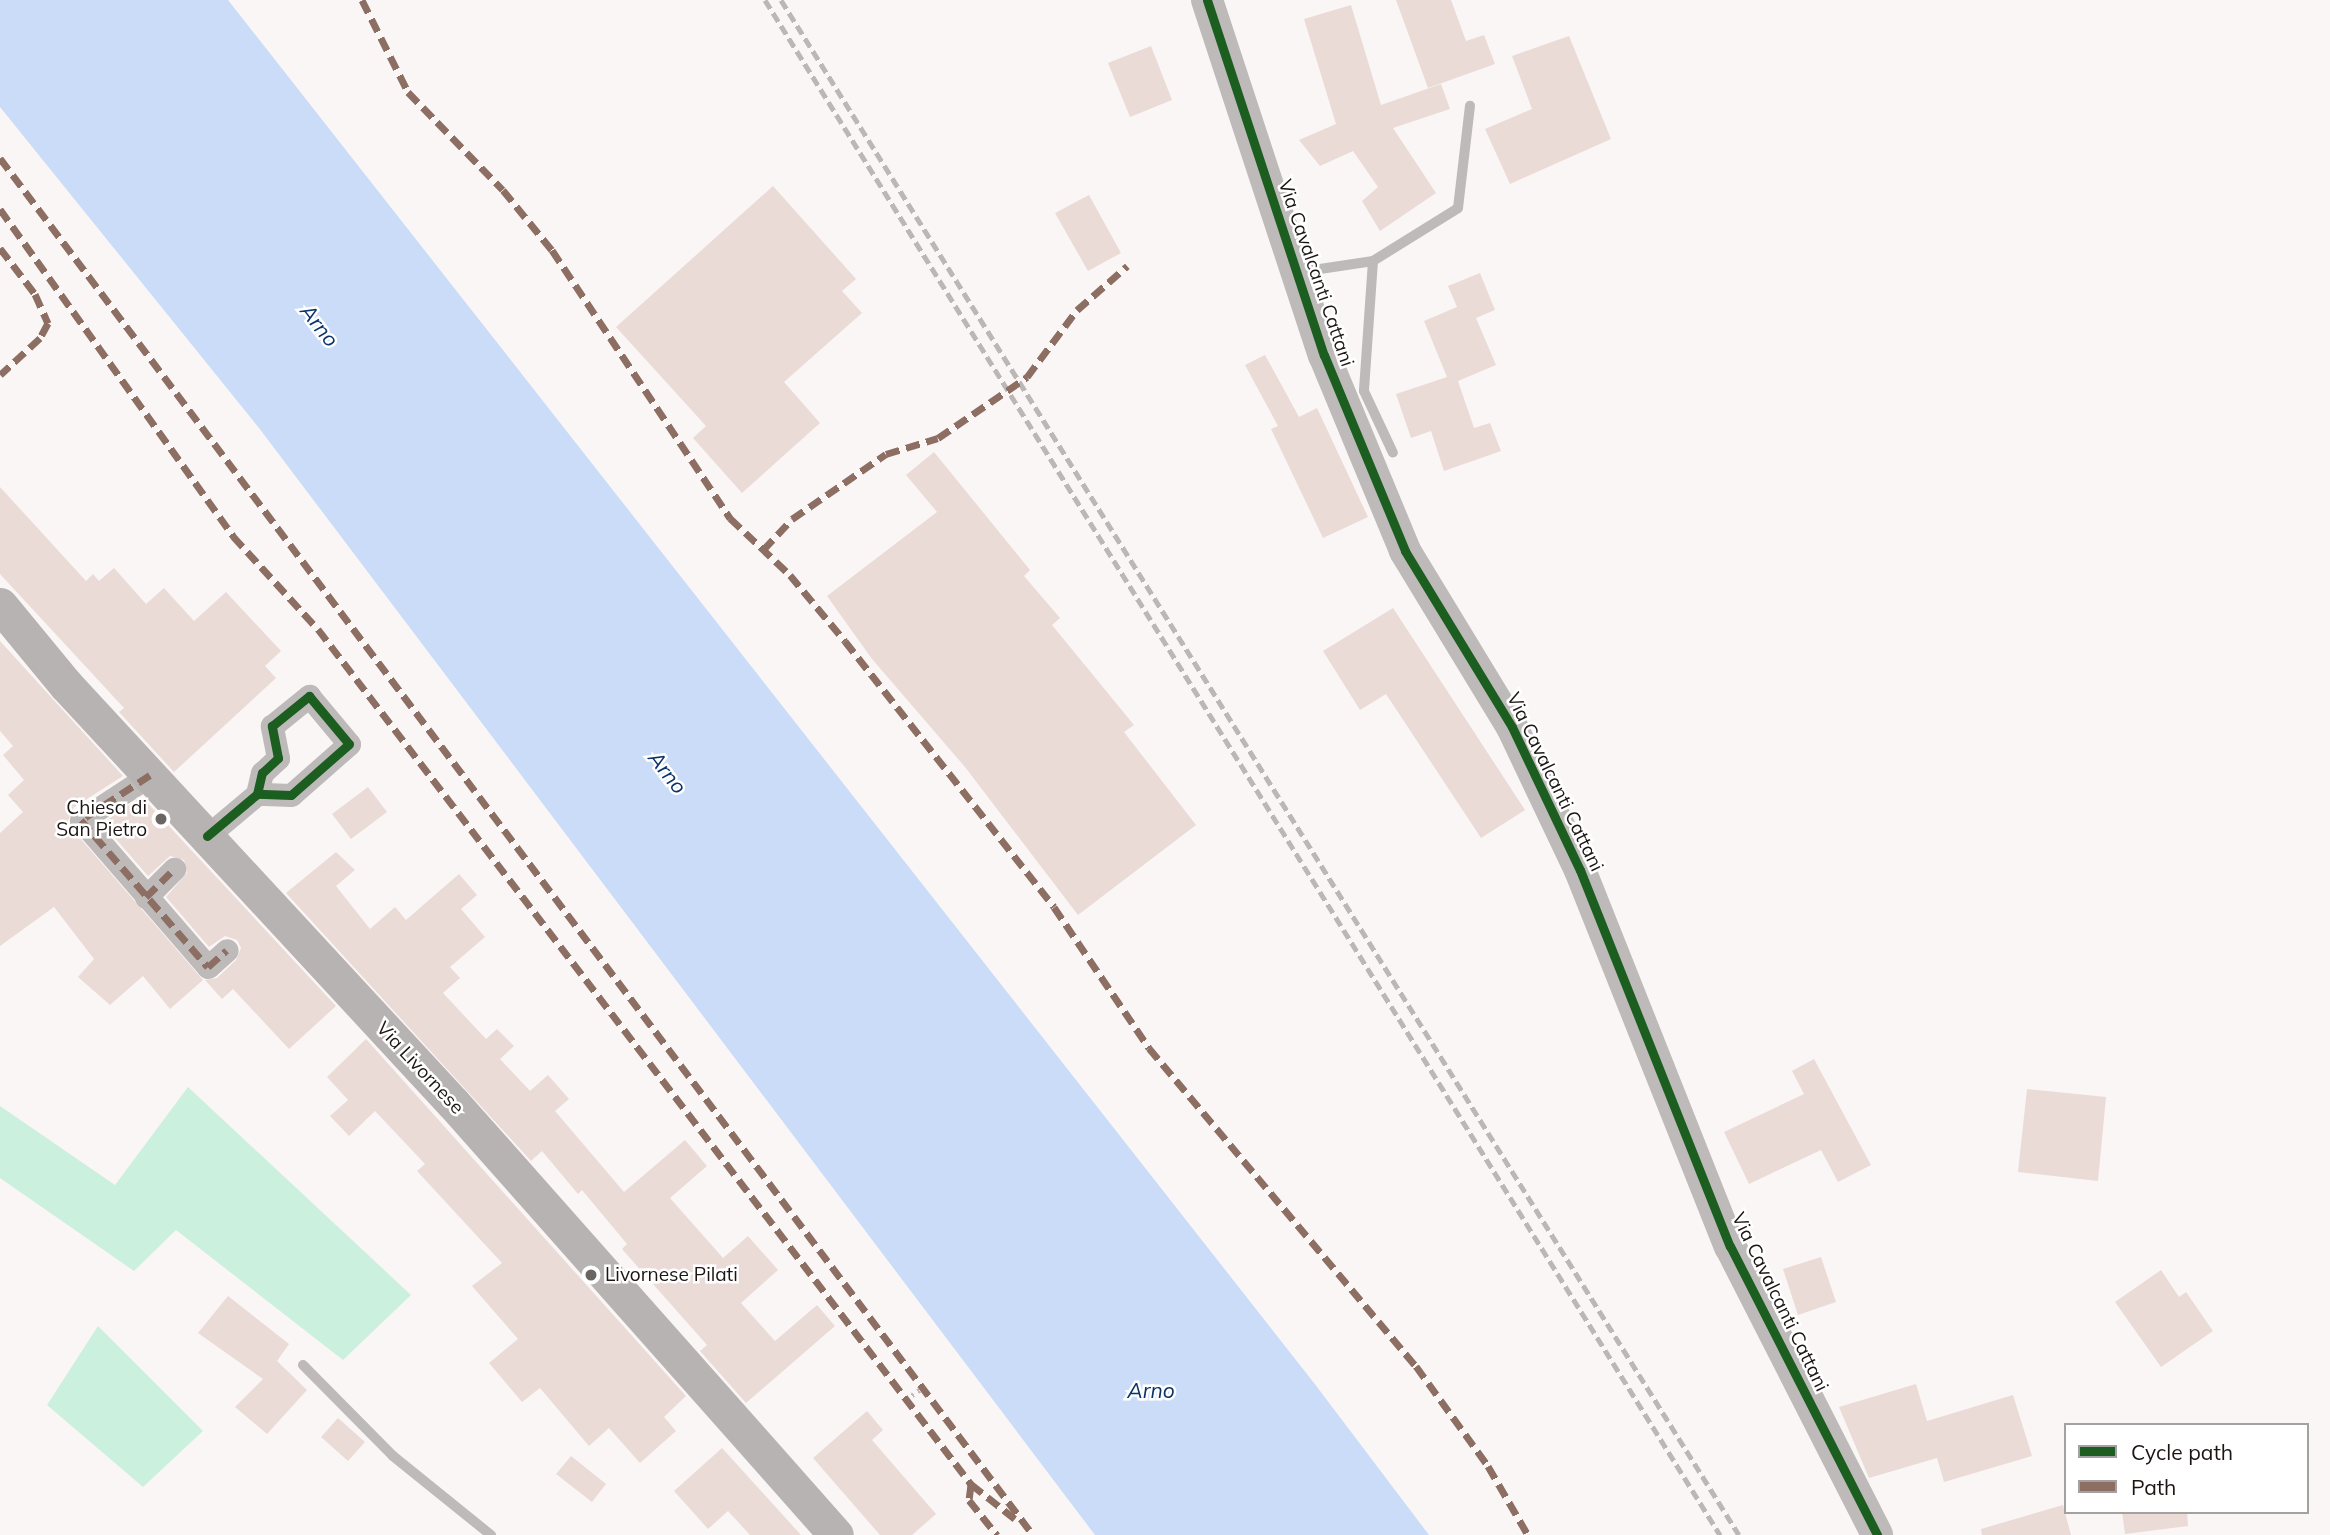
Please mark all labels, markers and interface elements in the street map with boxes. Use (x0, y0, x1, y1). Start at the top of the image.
street label: Via Cavalcanti Cattani (1273, 177, 1359, 369)
water label: Arno (295, 299, 345, 351)
street label: Via Cavalcanti Cattani (1502, 689, 1608, 875)
water label: Arno (643, 746, 693, 798)
place label: Chiesa di San Pietro (56, 797, 147, 841)
marker: Chiesa di San Pietro (153, 811, 169, 827)
street label: Via Livornese (371, 1017, 469, 1119)
street label: Via Cavalcanti Cattani (1727, 1209, 1833, 1395)
place label: Livornese Pilati (605, 1264, 738, 1286)
marker: Livornese Pilati (583, 1267, 599, 1283)
water label: Arno (1127, 1377, 1175, 1403)
legend (2064, 1423, 2309, 1514)
text: Cycle path (2131, 1439, 2233, 1465)
text: Path (2131, 1474, 2176, 1500)

